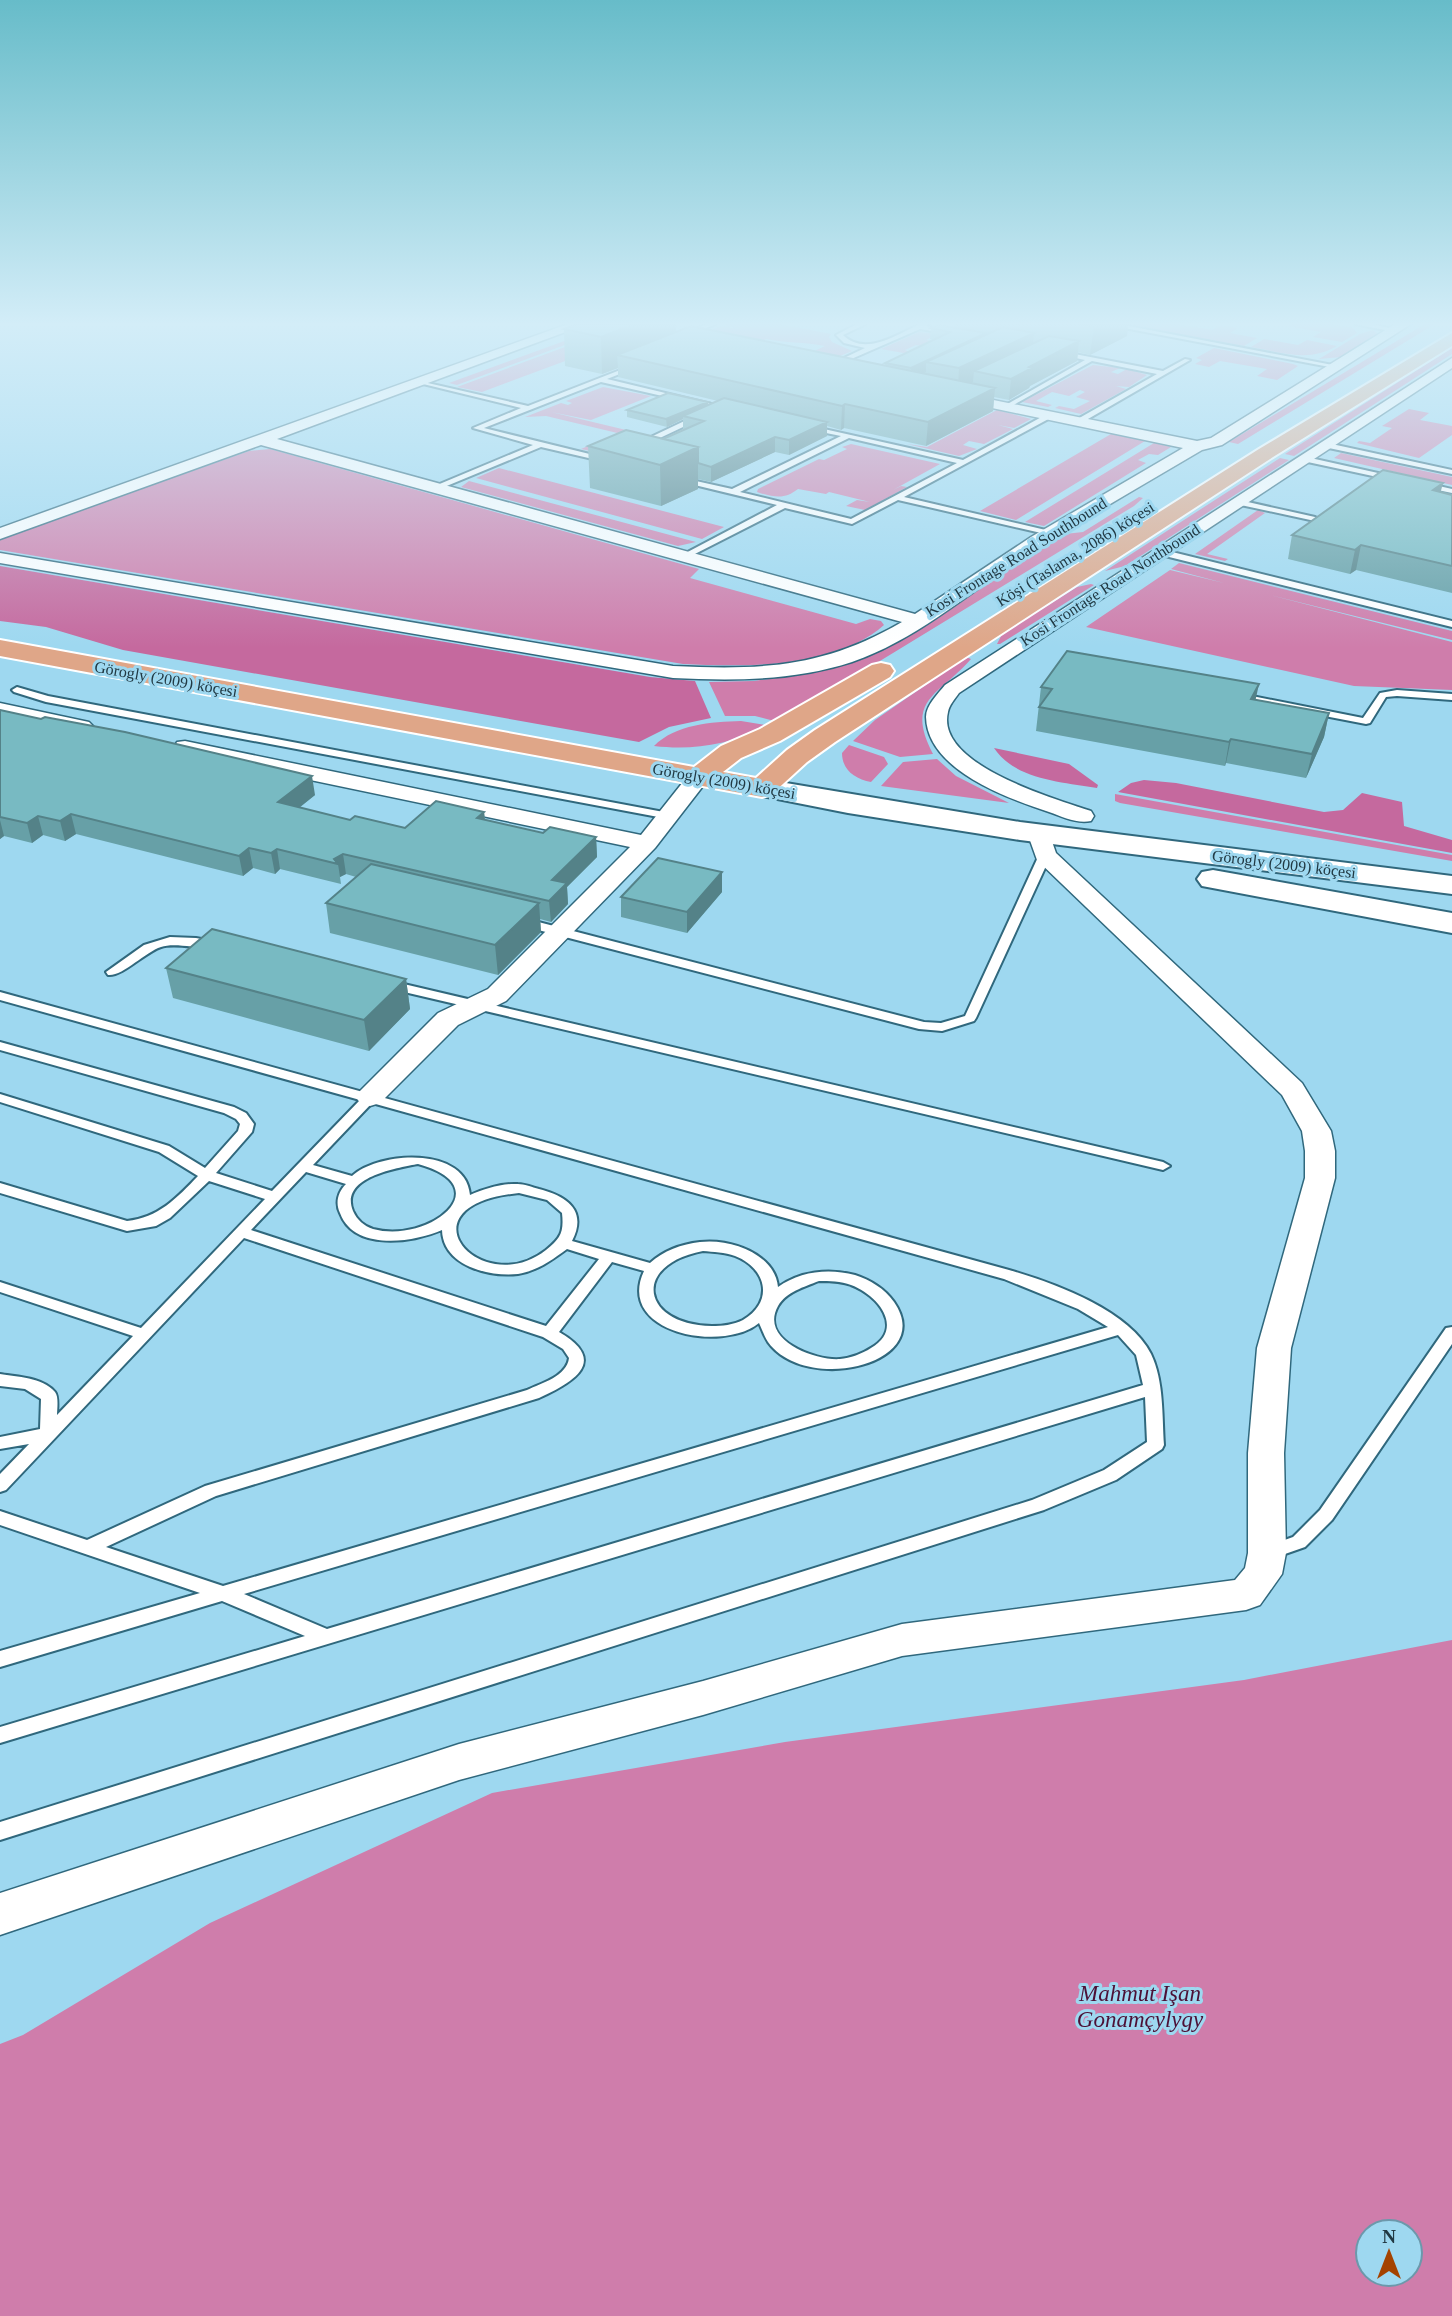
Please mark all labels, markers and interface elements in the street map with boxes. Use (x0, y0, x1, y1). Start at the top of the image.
street label: Kosi Frontage Road Southbound (922, 494, 1110, 621)
street label: Köşi (Taslama, 2086) köçesi (993, 498, 1158, 611)
street label: Kosi Frontage Road Northbound (1017, 521, 1203, 650)
street label: Görogly (2009) köçesi (93, 658, 239, 701)
street label: Görogly (2009) köçesi (651, 760, 797, 803)
street label: Görogly (2009) köçesi (1211, 847, 1357, 882)
park label: Mahmut Işan Gonamçylygy (1077, 1981, 1204, 2032)
north arrow (1354, 2218, 1424, 2288)
text: N (1382, 2226, 1396, 2247)

